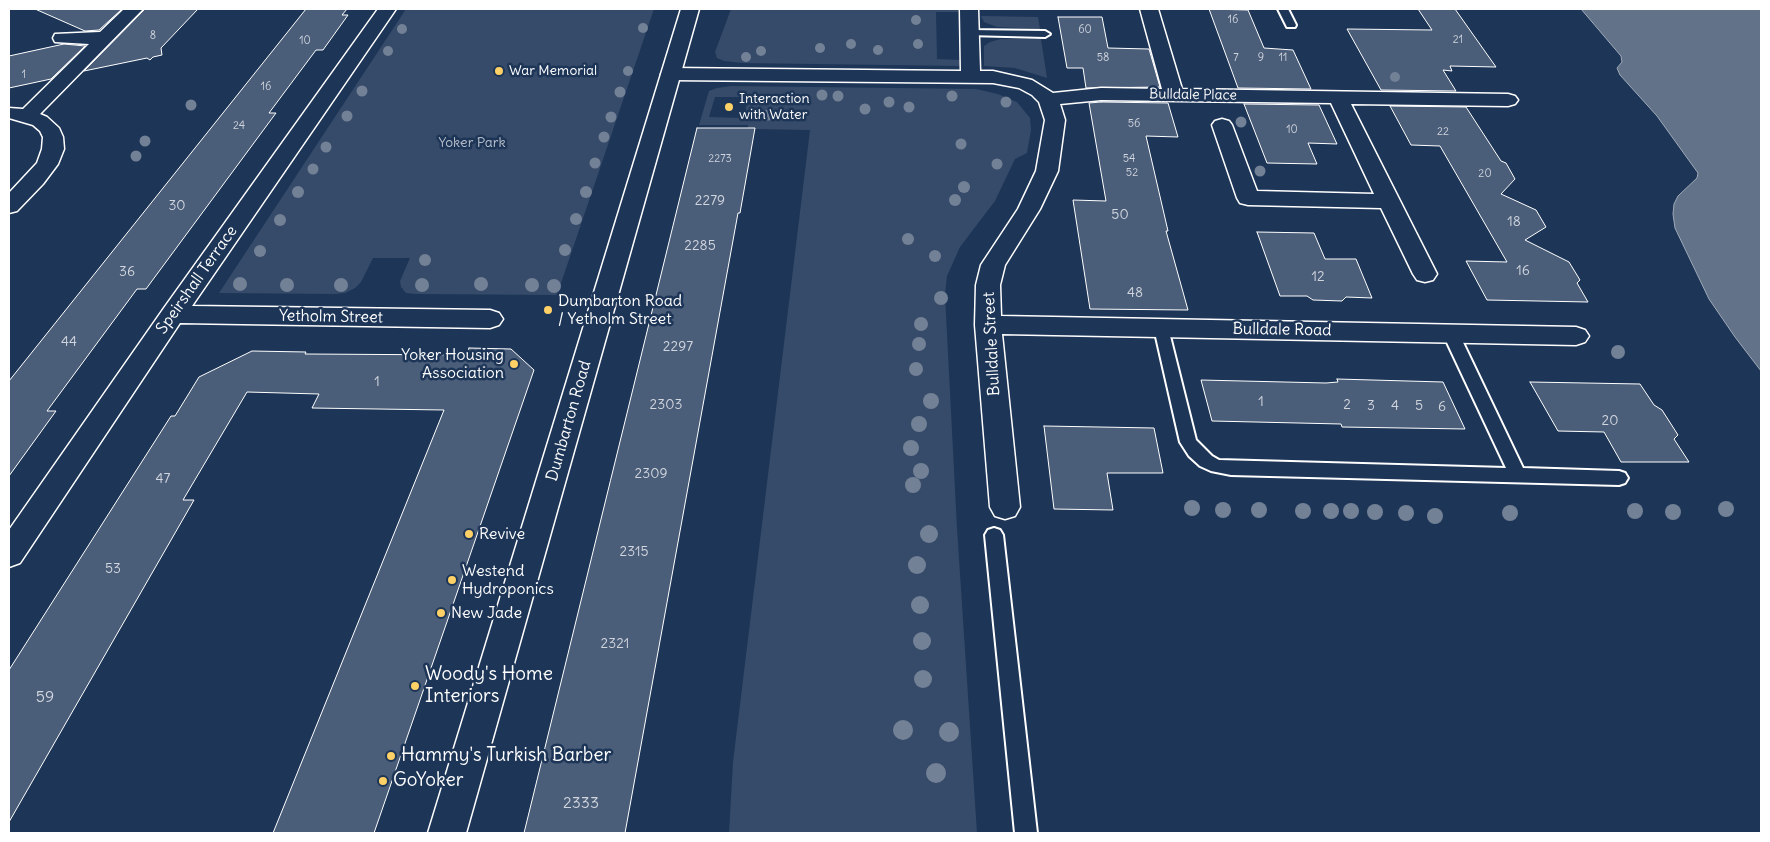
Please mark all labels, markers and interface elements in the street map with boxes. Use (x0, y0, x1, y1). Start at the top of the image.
house number: 16 (1228, 13, 1238, 27)
house number: 60 (1078, 23, 1092, 37)
house number: 8 (150, 29, 156, 43)
house number: 21 (1453, 33, 1463, 47)
house number: 10 (299, 34, 311, 48)
house number: 58 (1097, 51, 1109, 65)
house number: 7 (1233, 51, 1239, 65)
house number: 9 (1258, 51, 1264, 65)
house number: 11 (1279, 51, 1287, 65)
place label: War Memorial (509, 63, 597, 79)
marker: War Memorial (493, 65, 505, 77)
house number: 1 (22, 68, 26, 82)
house number: 16 (261, 80, 271, 94)
street label: Bulldale Place (1149, 86, 1237, 104)
place label: Interaction with Water (739, 91, 810, 124)
marker: Interaction with Water (723, 101, 735, 113)
house number: 56 (1128, 117, 1140, 131)
house number: 24 (233, 119, 245, 133)
house number: 10 (1286, 123, 1298, 137)
house number: 22 (1437, 125, 1449, 139)
park label: Yoker Park (438, 135, 506, 151)
house number: 2273 (708, 152, 732, 166)
house number: 54 (1123, 152, 1135, 166)
house number: 52 (1126, 166, 1138, 180)
house number: 20 (1478, 167, 1492, 181)
house number: 2279 (695, 193, 725, 209)
house number: 30 (168, 198, 186, 214)
house number: 50 (1111, 207, 1129, 223)
house number: 18 (1507, 214, 1521, 230)
street label: Speirshall Terrace (153, 222, 241, 338)
house number: 2285 (684, 238, 716, 254)
house number: 16 (1516, 263, 1530, 279)
house number: 36 (119, 264, 135, 280)
house number: 12 (1311, 269, 1325, 285)
house number: 48 (1127, 285, 1143, 301)
place label: Dumbarton Road / Yetholm Street (558, 291, 682, 329)
street label: Bulldale Street (980, 291, 1004, 397)
marker: Dumbarton Road / Yetholm Street (542, 304, 554, 316)
street label: Yetholm Street (279, 306, 383, 328)
street label: Bulldale Road (1232, 320, 1332, 340)
house number: 44 (61, 334, 77, 350)
house number: 2297 (663, 339, 693, 355)
place label: Yoker Housing Association (401, 345, 504, 383)
marker: Yoker Housing Association (508, 358, 520, 370)
street label: Dumbarton Road (543, 359, 595, 483)
house number: 1 (374, 374, 380, 390)
house number: 1 (1258, 394, 1264, 410)
house number: 2303 (650, 397, 682, 413)
house number: 2 (1343, 397, 1351, 413)
house number: 3 (1367, 398, 1375, 414)
house number: 4 (1391, 398, 1399, 414)
house number: 5 (1415, 398, 1423, 414)
house number: 6 (1438, 399, 1446, 415)
house number: 20 (1602, 413, 1618, 429)
house number: 2309 (635, 466, 667, 482)
house number: 47 (156, 471, 170, 487)
place label: Revive (479, 524, 525, 544)
marker: Revive (463, 528, 475, 540)
house number: 2315 (619, 544, 649, 560)
house number: 53 (105, 561, 121, 577)
place label: Westend Hydroponics (462, 561, 554, 599)
marker: Westend Hydroponics (446, 574, 458, 586)
place label: New Jade (451, 603, 522, 623)
marker: New Jade (435, 607, 447, 619)
house number: 2321 (601, 636, 629, 652)
place label: Woody's Home Interiors (425, 664, 553, 708)
marker: Woody's Home Interiors (409, 680, 421, 692)
house number: 59 (36, 687, 54, 707)
place label: Hammy's Turkish Barber (401, 745, 611, 767)
marker: Hammy's Turkish Barber (385, 750, 397, 762)
place label: GoYoker (393, 770, 464, 792)
marker: GoYoker (377, 775, 389, 787)
house number: 2333 (563, 793, 599, 813)

